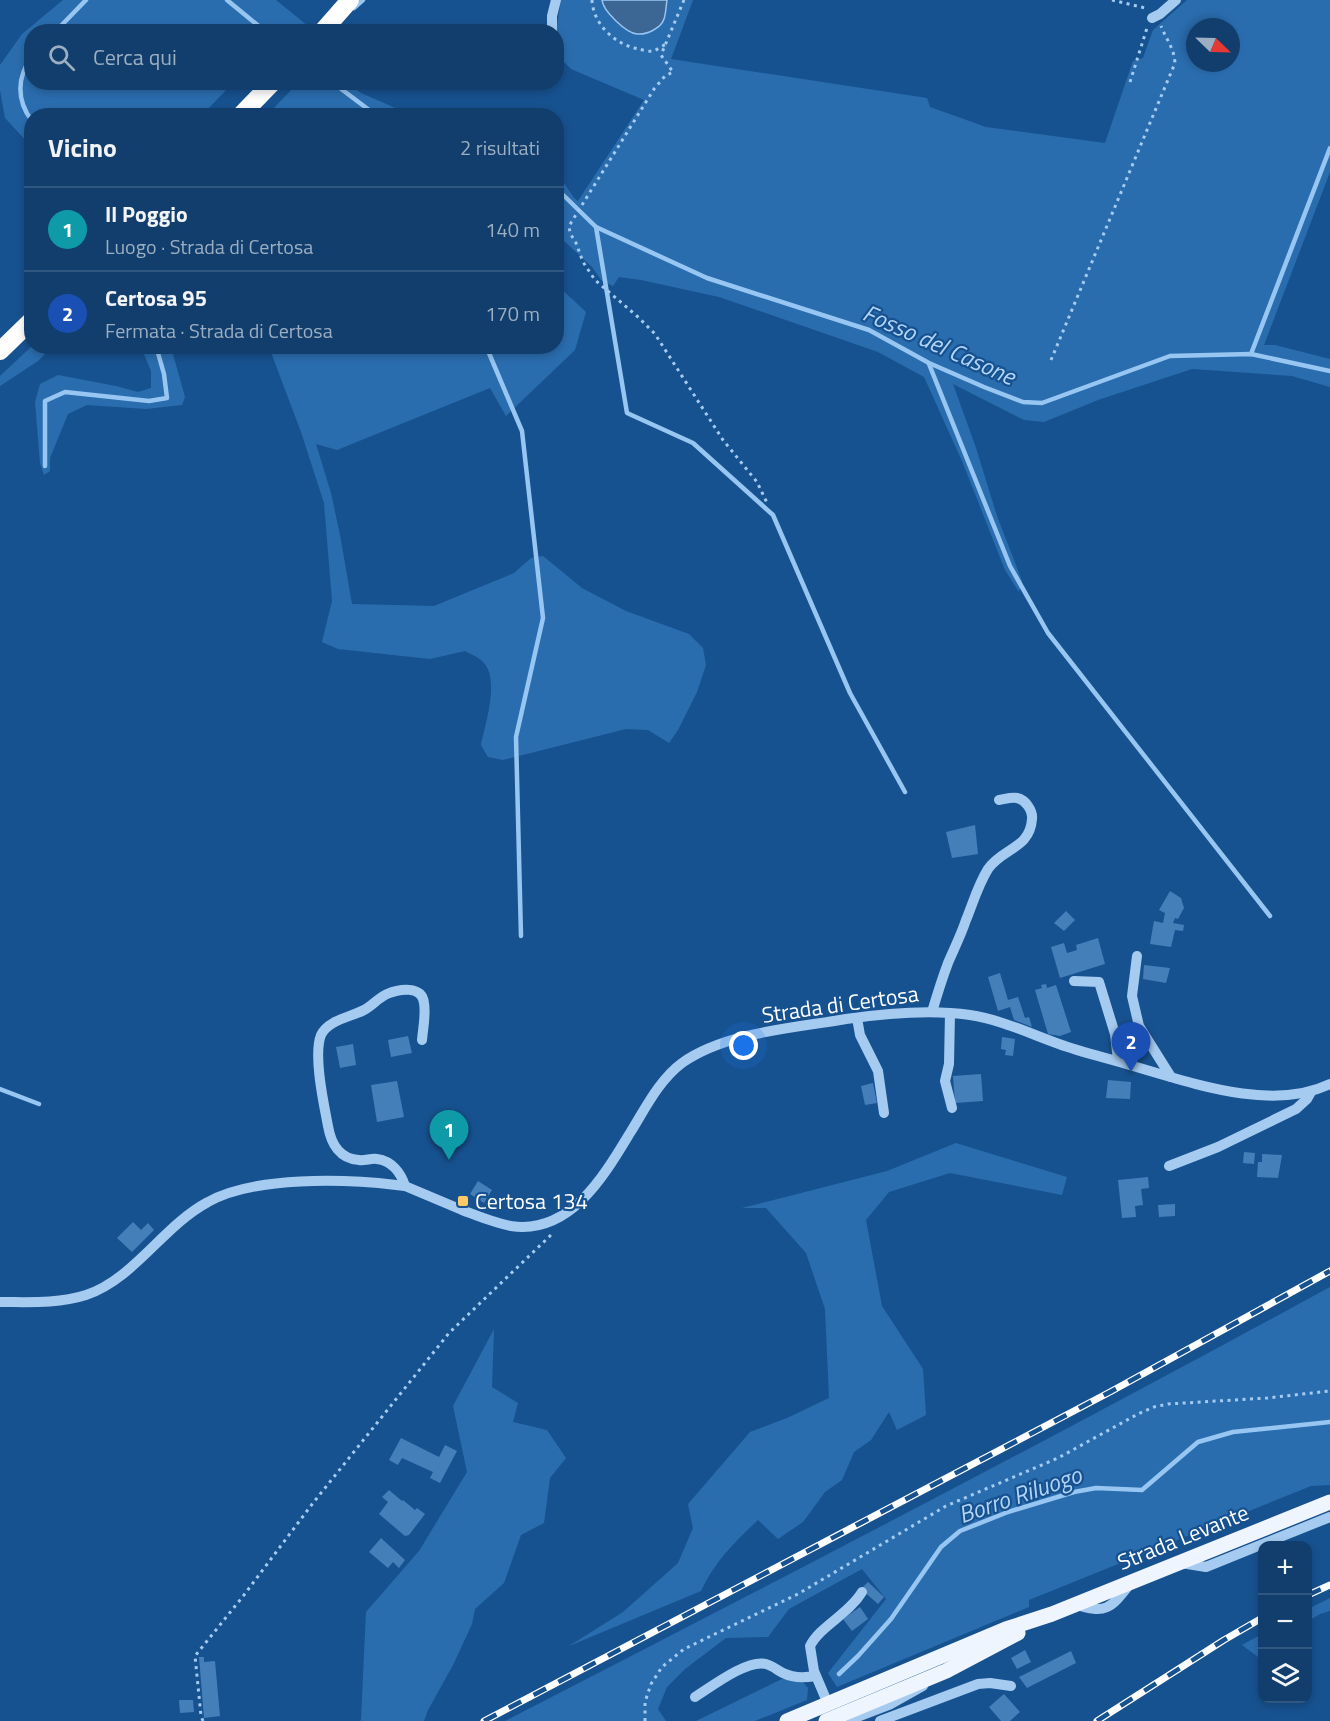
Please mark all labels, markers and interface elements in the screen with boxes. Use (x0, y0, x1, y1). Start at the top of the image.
north arrow (1186, 18, 1240, 72)
search box (24, 24, 564, 90)
text: Cerca qui (93, 40, 177, 74)
icon: search (45, 41, 78, 74)
text: Vicino (48, 128, 117, 167)
text: 2 risultati (460, 132, 540, 163)
text: Il Poggio (105, 197, 188, 231)
text: 1 (62, 214, 73, 245)
text: 140 m (485, 214, 540, 245)
text: Luogo · Strada di Certosa (105, 231, 313, 262)
text: Certosa 95 (105, 281, 207, 315)
water label: Fosso del Casone (857, 294, 1023, 395)
text: 2 (62, 298, 73, 329)
text: 170 m (485, 298, 540, 329)
text: Fermata · Strada di Certosa (105, 315, 333, 346)
street label: Strada di Certosa (759, 976, 921, 1032)
pin: 2 (1112, 1022, 1150, 1072)
your location (729, 1031, 758, 1060)
pin: 1 (430, 1110, 468, 1160)
place label: Certosa 134 (475, 1184, 588, 1218)
marker: Certosa 134 (456, 1194, 470, 1208)
water label: Borro Riluogo (953, 1456, 1087, 1532)
street label: Strada Levante (1112, 1495, 1254, 1579)
map controls (1258, 1541, 1312, 1703)
button: + (1258, 1541, 1312, 1595)
button: − (1258, 1595, 1312, 1649)
button: layers (1258, 1649, 1312, 1703)

